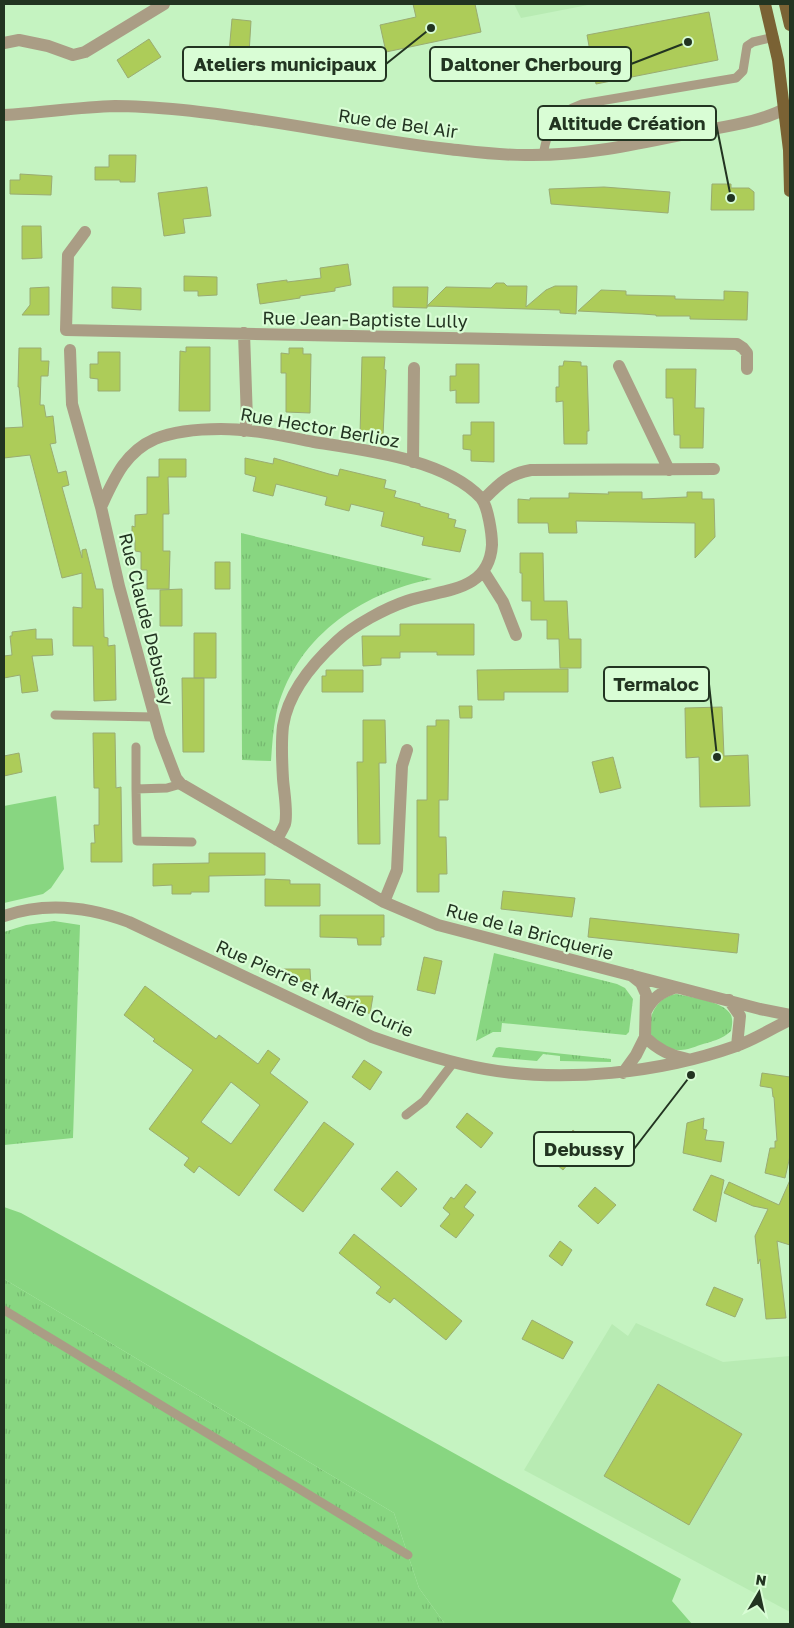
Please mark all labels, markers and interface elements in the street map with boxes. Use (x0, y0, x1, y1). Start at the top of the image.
callout: Ateliers municipaux (183, 47, 386, 81)
callout: Daltoner Cherbourg (430, 47, 631, 81)
text: Ateliers municipaux (193, 52, 377, 75)
text: Daltoner Cherbourg (440, 52, 622, 75)
street label: Rue de Bel Air (337, 104, 459, 142)
callout: Altitude Création (538, 106, 716, 140)
text: Altitude Création (548, 111, 706, 134)
street label: Rue Jean-Baptiste Lully (262, 306, 468, 332)
street label: Rue Hector Berlioz (239, 402, 401, 452)
street label: Rue Claude Debussy (115, 530, 179, 708)
callout: Termaloc (604, 667, 709, 701)
text: Termaloc (613, 672, 699, 695)
street label: Rue de la Bricquerie (444, 898, 616, 964)
street label: Rue Pierre et Marie Curie (213, 935, 417, 1041)
callout: Debussy (534, 1132, 634, 1166)
text: Debussy (544, 1137, 625, 1160)
north arrow (734, 1568, 784, 1618)
text: N (755, 1570, 768, 1589)

